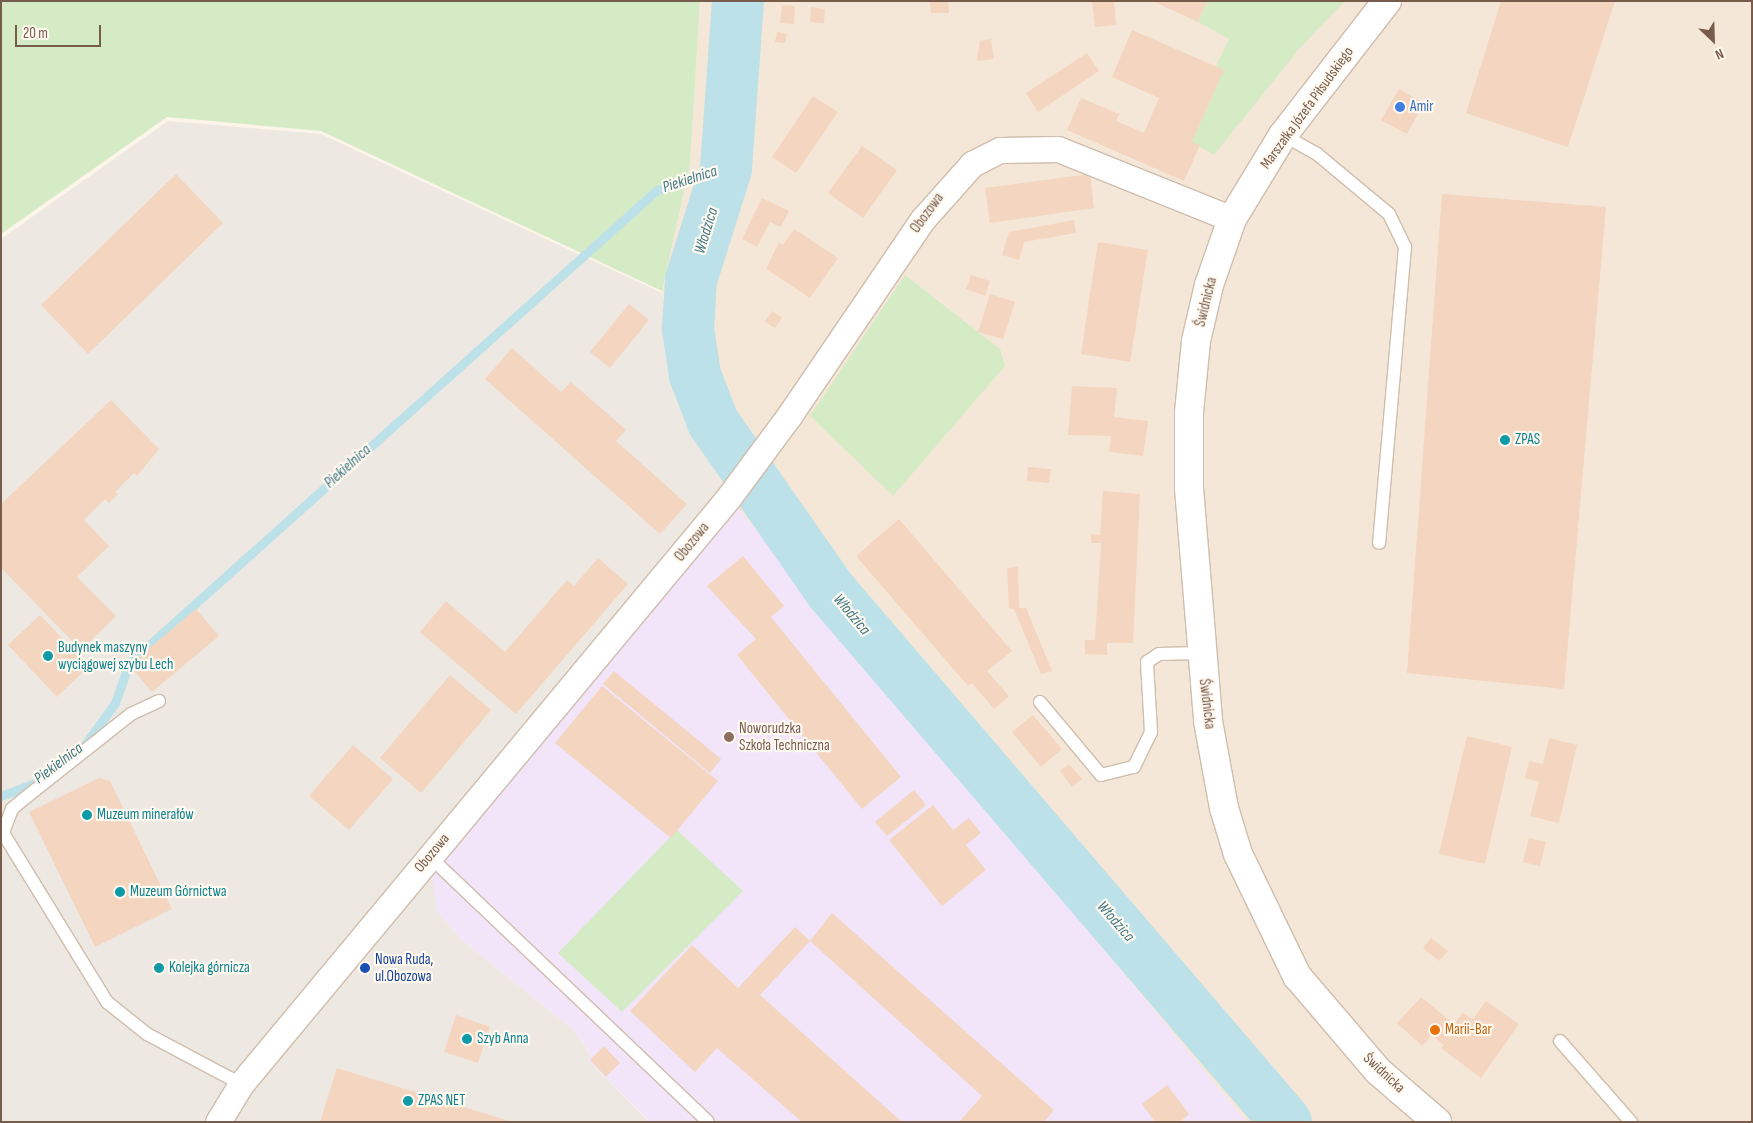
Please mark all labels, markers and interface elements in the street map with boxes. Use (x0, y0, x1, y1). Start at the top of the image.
scale bar (18, 15, 104, 47)
north arrow (1688, 15, 1738, 65)
text: 20 m (23, 24, 48, 43)
street label: Marszałka Józefa Piłsudskiego (1257, 43, 1357, 173)
text: N (1712, 45, 1726, 63)
place label: Amir (1410, 98, 1433, 116)
marker: Amir (1394, 101, 1406, 113)
water label: Piekielnica (660, 162, 720, 198)
street label: Obozowa (906, 189, 948, 237)
water label: Włodzica (691, 206, 723, 256)
street label: Świdnicka (1191, 275, 1221, 329)
place label: ZPAS (1515, 431, 1540, 449)
marker: ZPAS (1499, 434, 1511, 446)
water label: Piekielnica (321, 441, 375, 493)
street label: Obozowa (671, 519, 713, 565)
water label: Włodzica (828, 591, 874, 639)
place label: Budynek maszyny wyciągowej szybu Lech (58, 638, 173, 673)
marker: Budynek maszyny wyciągowej szybu Lech (42, 650, 54, 662)
street label: Świdnicka (1195, 678, 1219, 730)
place label: Noworudzka Szkoła Techniczna (739, 719, 830, 754)
marker: Noworudzka Szkoła Techniczna (723, 731, 735, 743)
water label: Piekielnica (31, 739, 87, 789)
place label: Muzeum minerałów (97, 806, 194, 824)
marker: Muzeum minerałów (81, 809, 93, 821)
street label: Obozowa (411, 830, 453, 876)
place label: Muzeum Górnictwa (130, 883, 226, 901)
marker: Muzeum Górnictwa (114, 886, 126, 898)
water label: Włodzica (1092, 898, 1138, 946)
place label: Nowa Ruda, ul.Obozowa (375, 950, 433, 985)
place label: Kolejka górnicza (169, 959, 250, 977)
marker: Kolejka górnicza (153, 962, 165, 974)
marker: Nowa Ruda, ul.Obozowa (359, 962, 371, 974)
place label: Marii-Bar (1445, 1021, 1492, 1039)
marker: Marii-Bar (1429, 1024, 1441, 1036)
place label: Szyb Anna (477, 1030, 529, 1048)
marker: Szyb Anna (461, 1033, 473, 1045)
street label: Świdnicka (1359, 1049, 1409, 1097)
place label: ZPAS NET (418, 1092, 465, 1110)
marker: ZPAS NET (402, 1095, 414, 1107)

